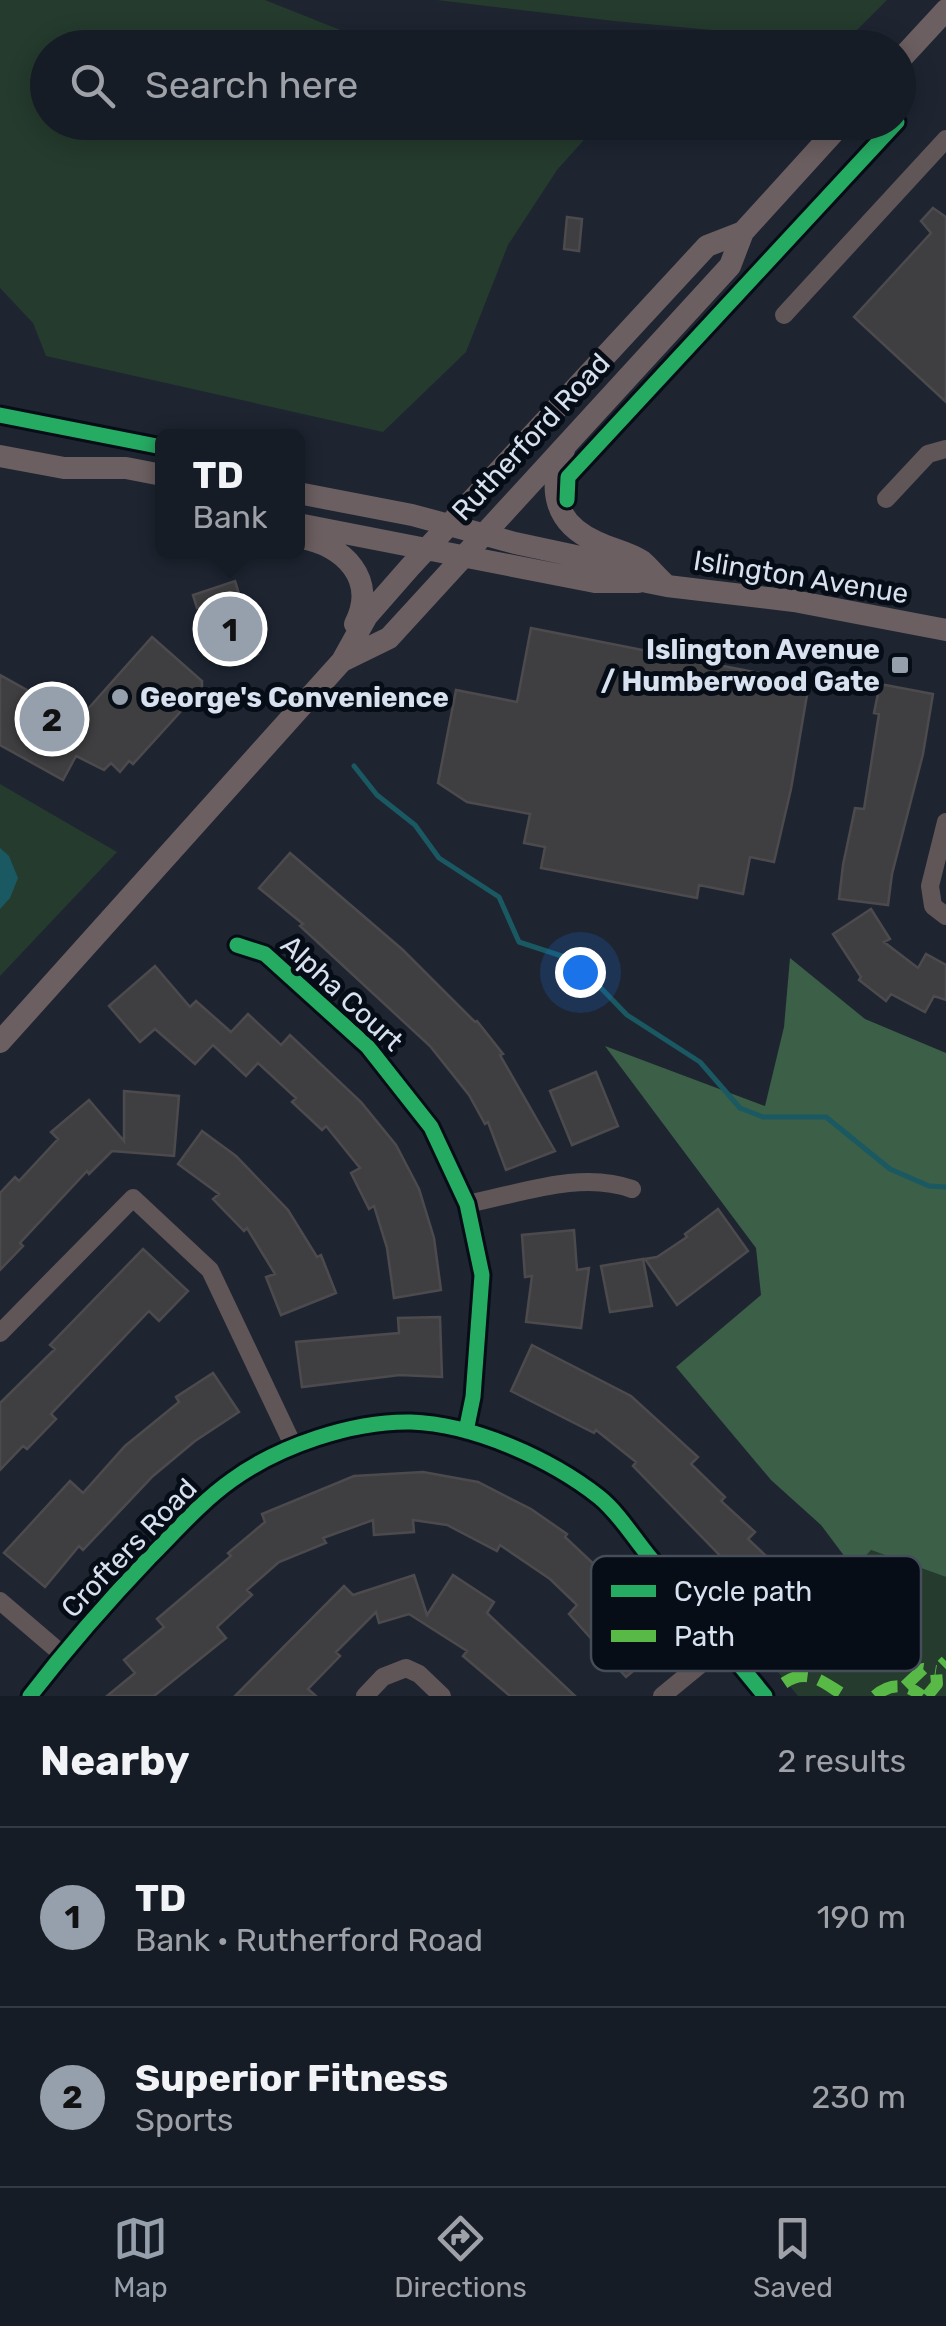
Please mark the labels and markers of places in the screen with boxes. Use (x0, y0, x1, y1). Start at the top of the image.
pin: 1 (198, 592, 262, 666)
place label: Islington Avenue / Humberwood Gate (600, 633, 880, 698)
marker: Islington Avenue / Humberwood Gate (889, 654, 911, 676)
place label: George's Convenience (140, 681, 449, 714)
pin: 2 (20, 682, 84, 756)
marker: George's Convenience (109, 686, 131, 708)

